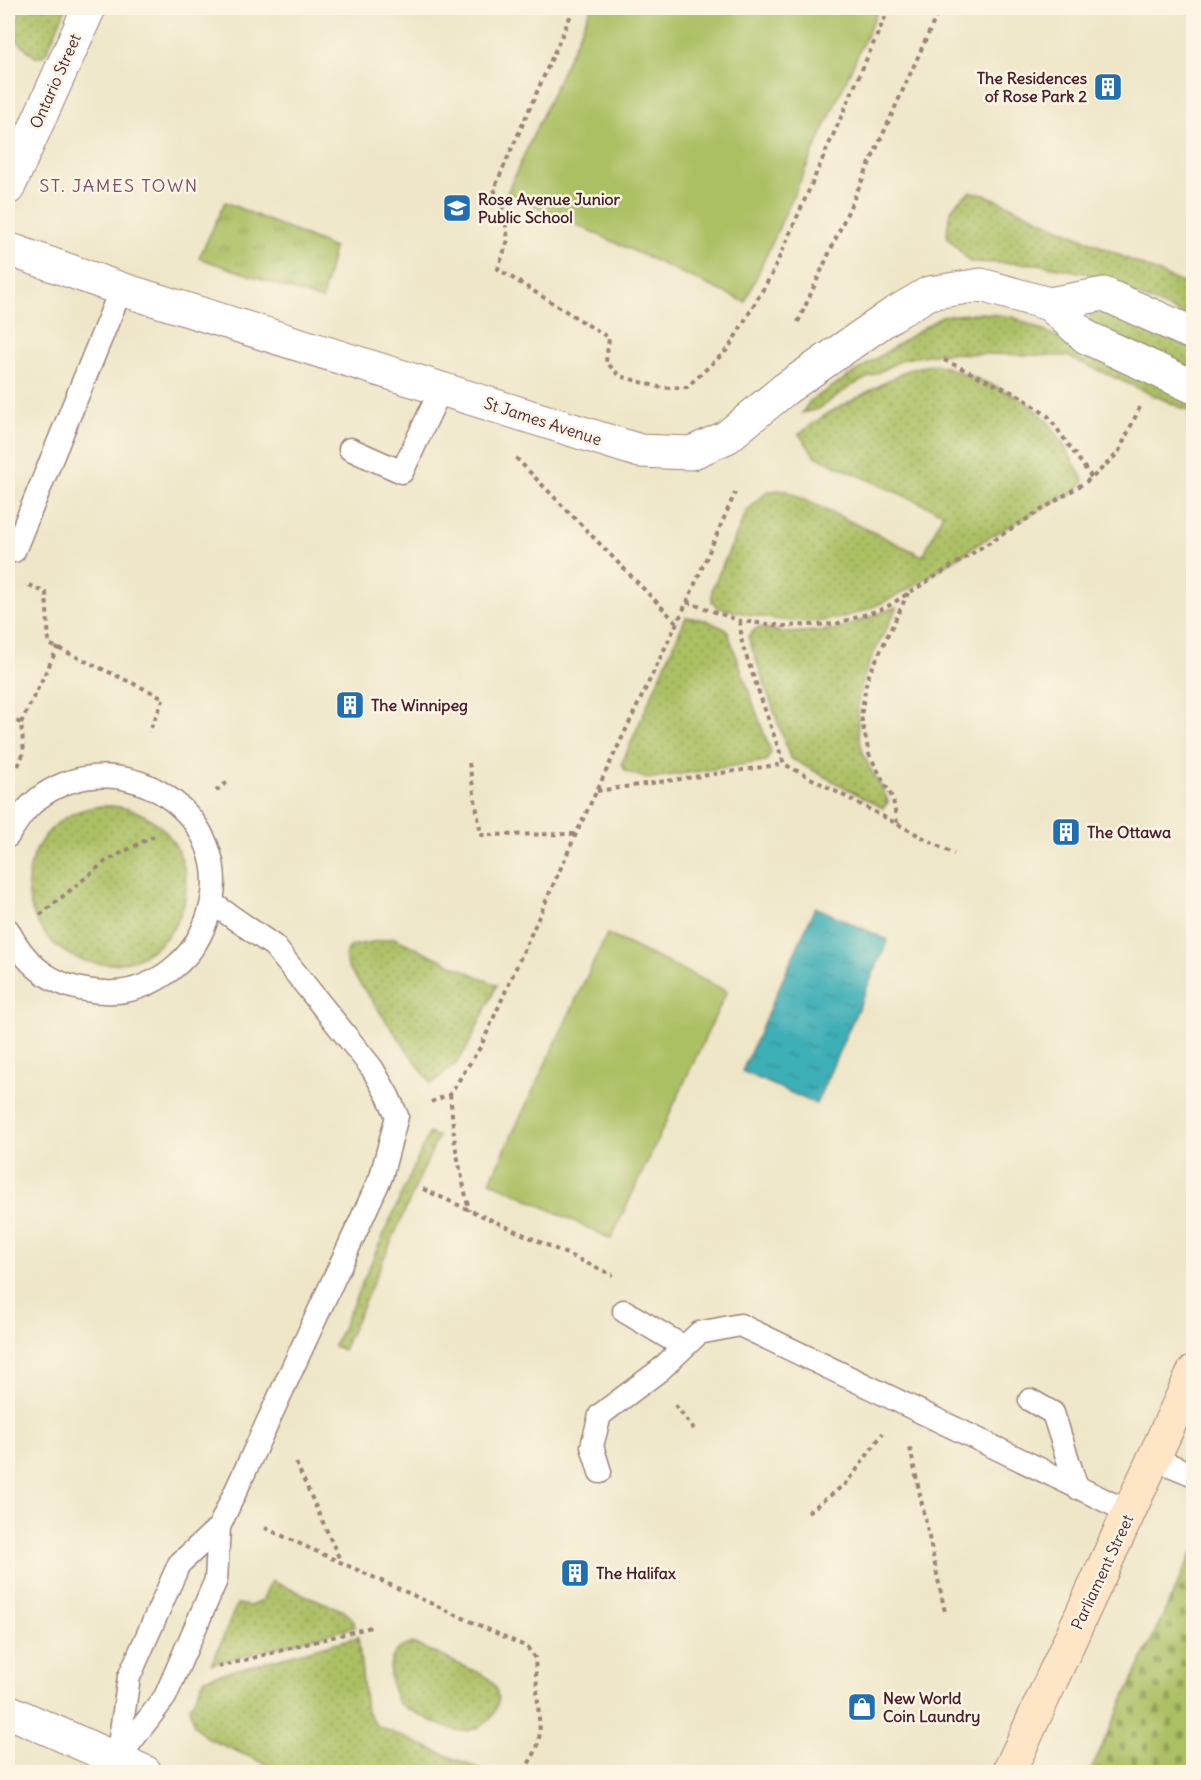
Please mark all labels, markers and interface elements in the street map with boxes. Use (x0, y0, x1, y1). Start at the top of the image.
street label: Ontario Street (25, 30, 85, 132)
place label: The Residences of Rose Park 2 (977, 68, 1087, 106)
building icon: The Residences of Rose Park 2 (1092, 71, 1124, 103)
district label: ST. JAMES TOWN (39, 174, 199, 197)
place label: Rose Avenue Junior Public School (478, 189, 620, 227)
school or university icon: Rose Avenue Junior Public School (441, 192, 473, 224)
street label: St James Avenue (482, 393, 604, 449)
building icon: The Winnipeg (334, 689, 366, 721)
place label: The Winnipeg (371, 695, 468, 716)
building icon: The Ottawa (1050, 816, 1082, 848)
place label: The Ottawa (1087, 822, 1171, 842)
street label: Parliament Street (1067, 1511, 1138, 1633)
building icon: The Halifax (559, 1557, 591, 1589)
place label: The Halifax (596, 1563, 676, 1583)
place label: New World Coin Laundry (883, 1688, 980, 1727)
shop icon: New World Coin Laundry (846, 1691, 878, 1723)

